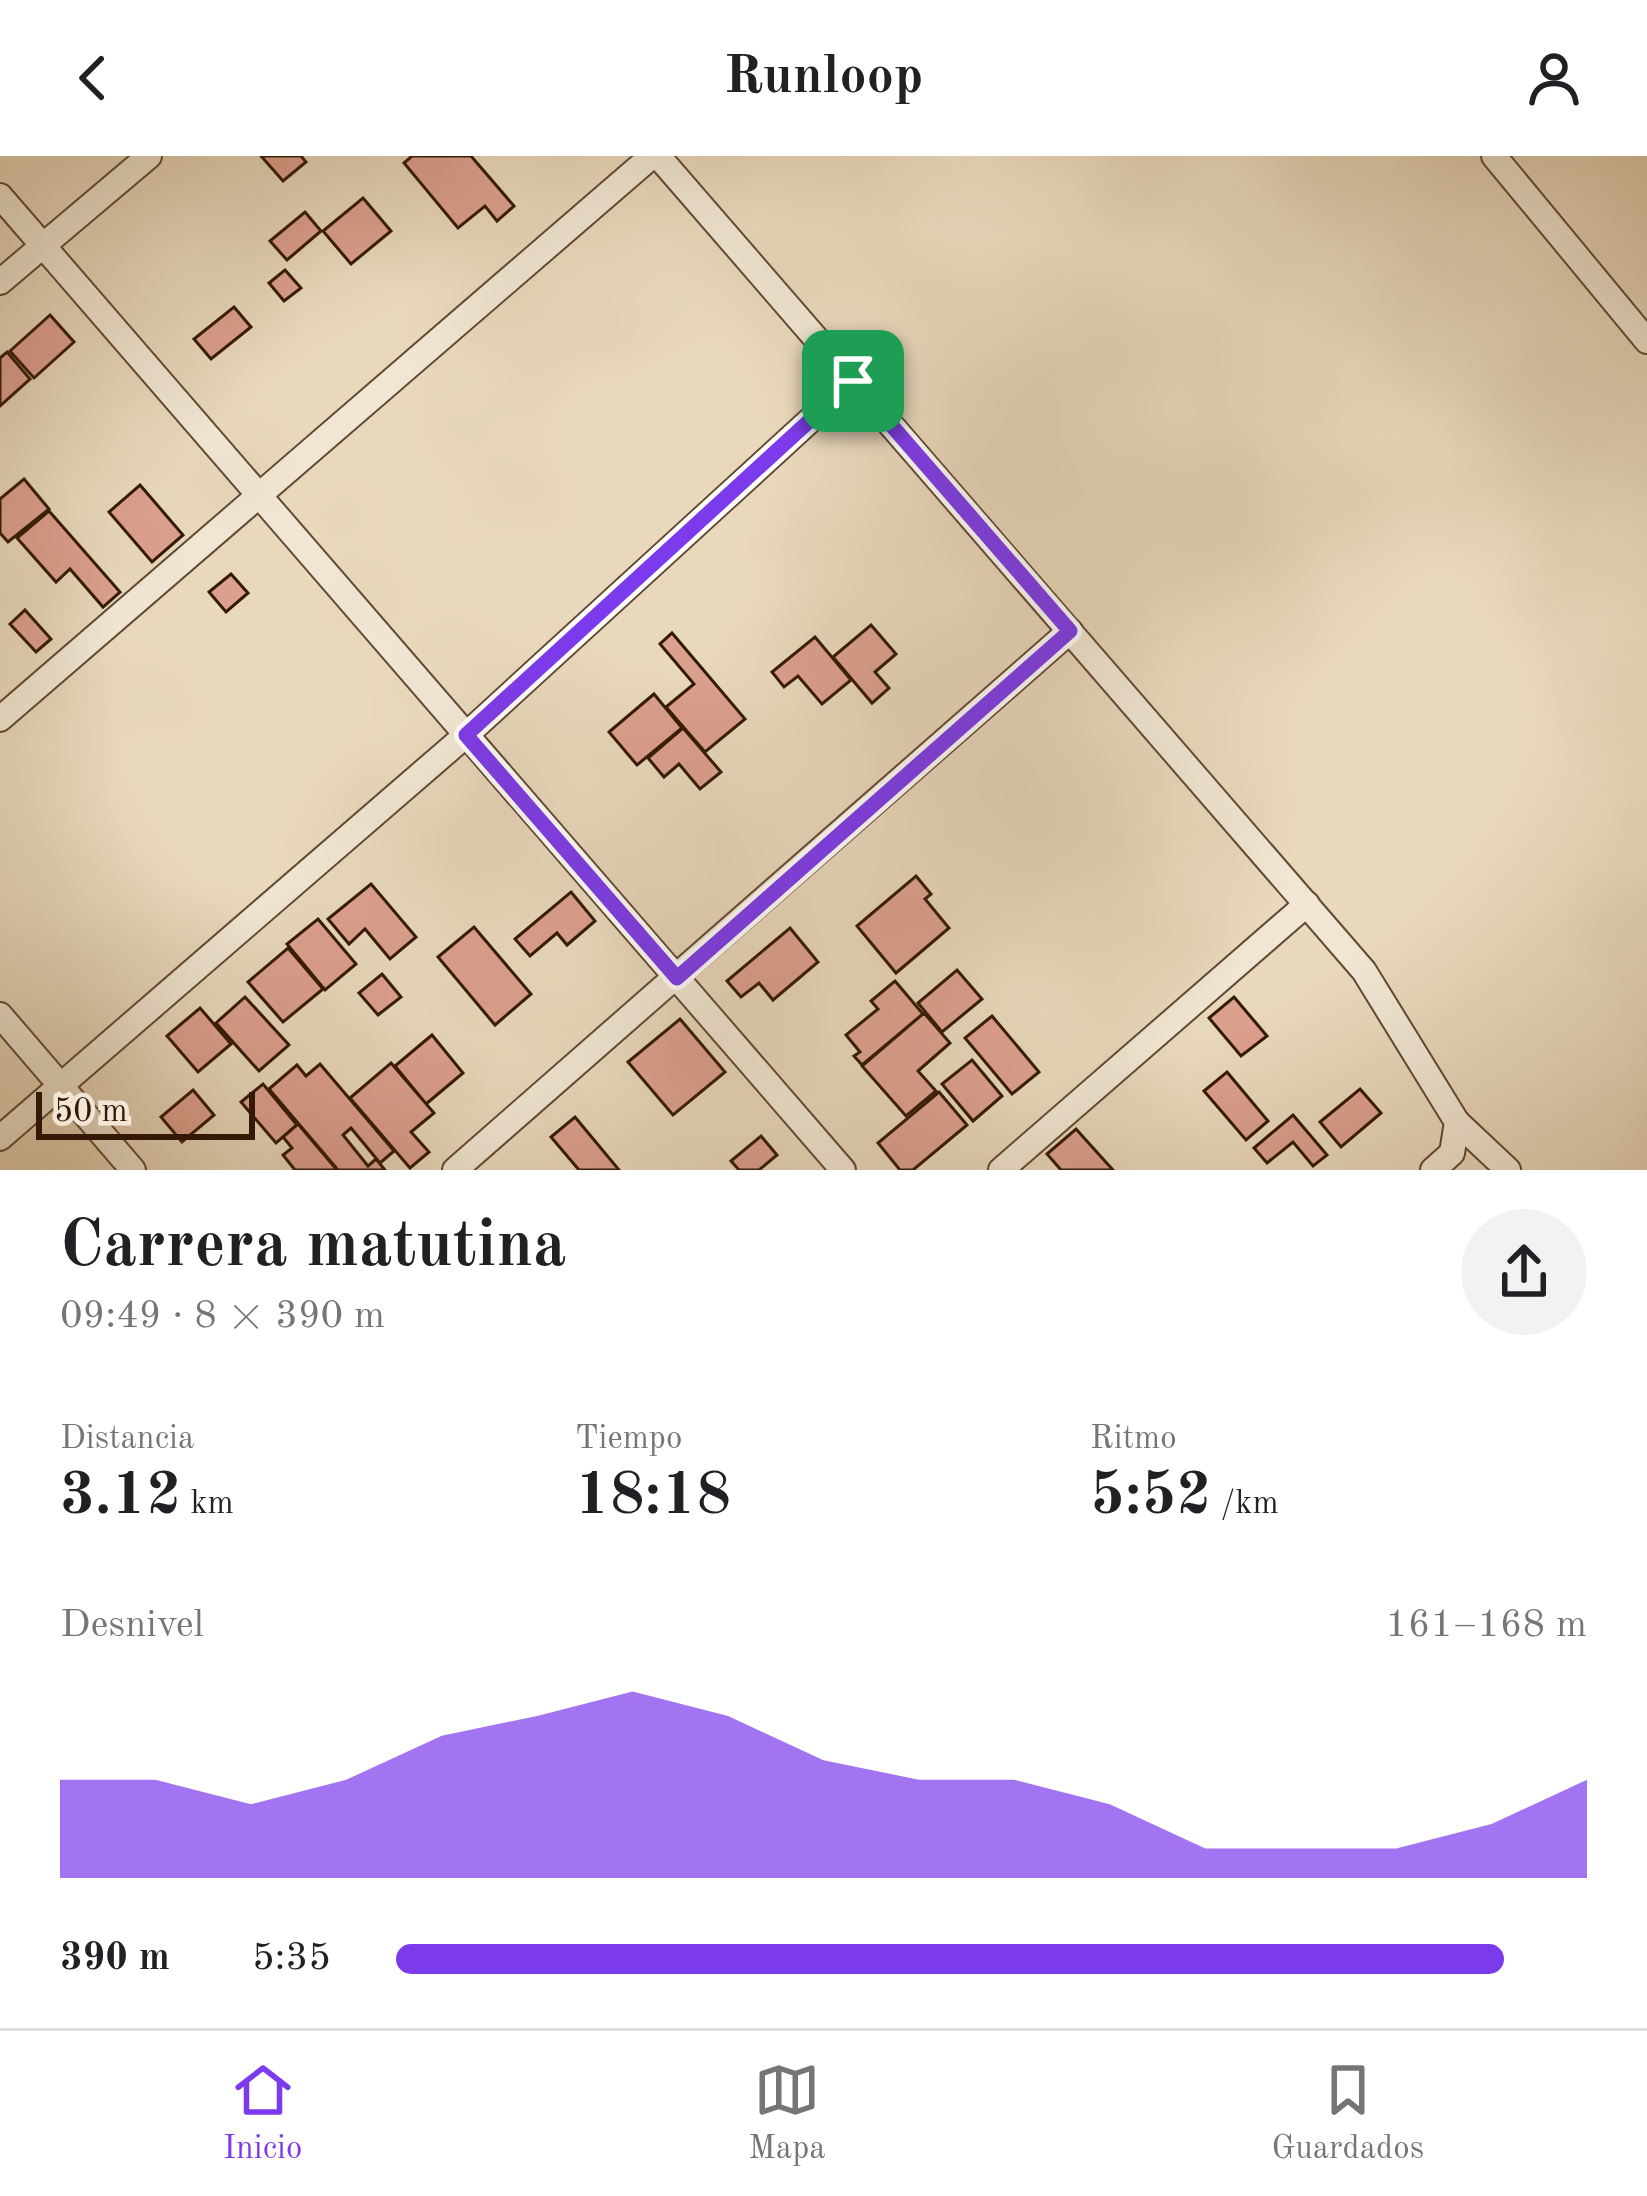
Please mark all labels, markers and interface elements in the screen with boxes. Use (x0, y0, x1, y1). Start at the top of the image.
icon: back (60, 45, 126, 111)
icon: person (1521, 45, 1587, 111)
text: Runloop (724, 51, 923, 105)
pin (802, 330, 904, 432)
icon: arrive (820, 348, 886, 414)
scale bar (36, 1086, 255, 1139)
text: 50 m (54, 1096, 128, 1129)
button: share (1461, 1209, 1587, 1335)
text: Carrera matutina (60, 1215, 567, 1281)
text: 09:49 · 8 × 390 m (60, 1297, 385, 1336)
text: Distancia (60, 1423, 194, 1456)
text: Tiempo (575, 1423, 682, 1456)
text: Ritmo (1090, 1423, 1177, 1456)
text: 3.12 (60, 1467, 181, 1527)
text: 18:18 (575, 1467, 731, 1527)
text: 5:52 (1090, 1467, 1211, 1527)
text: km (181, 1488, 234, 1521)
text: /km (1211, 1488, 1279, 1521)
text: Desnivel (60, 1606, 204, 1645)
text: 161–168 m (1385, 1606, 1587, 1645)
text: 390 m (60, 1939, 170, 1978)
text: 5:35 (252, 1939, 331, 1978)
tab: Inicio (223, 2057, 302, 2170)
tab: Mapa (748, 2057, 826, 2170)
tab: Guardados (1271, 2057, 1424, 2170)

